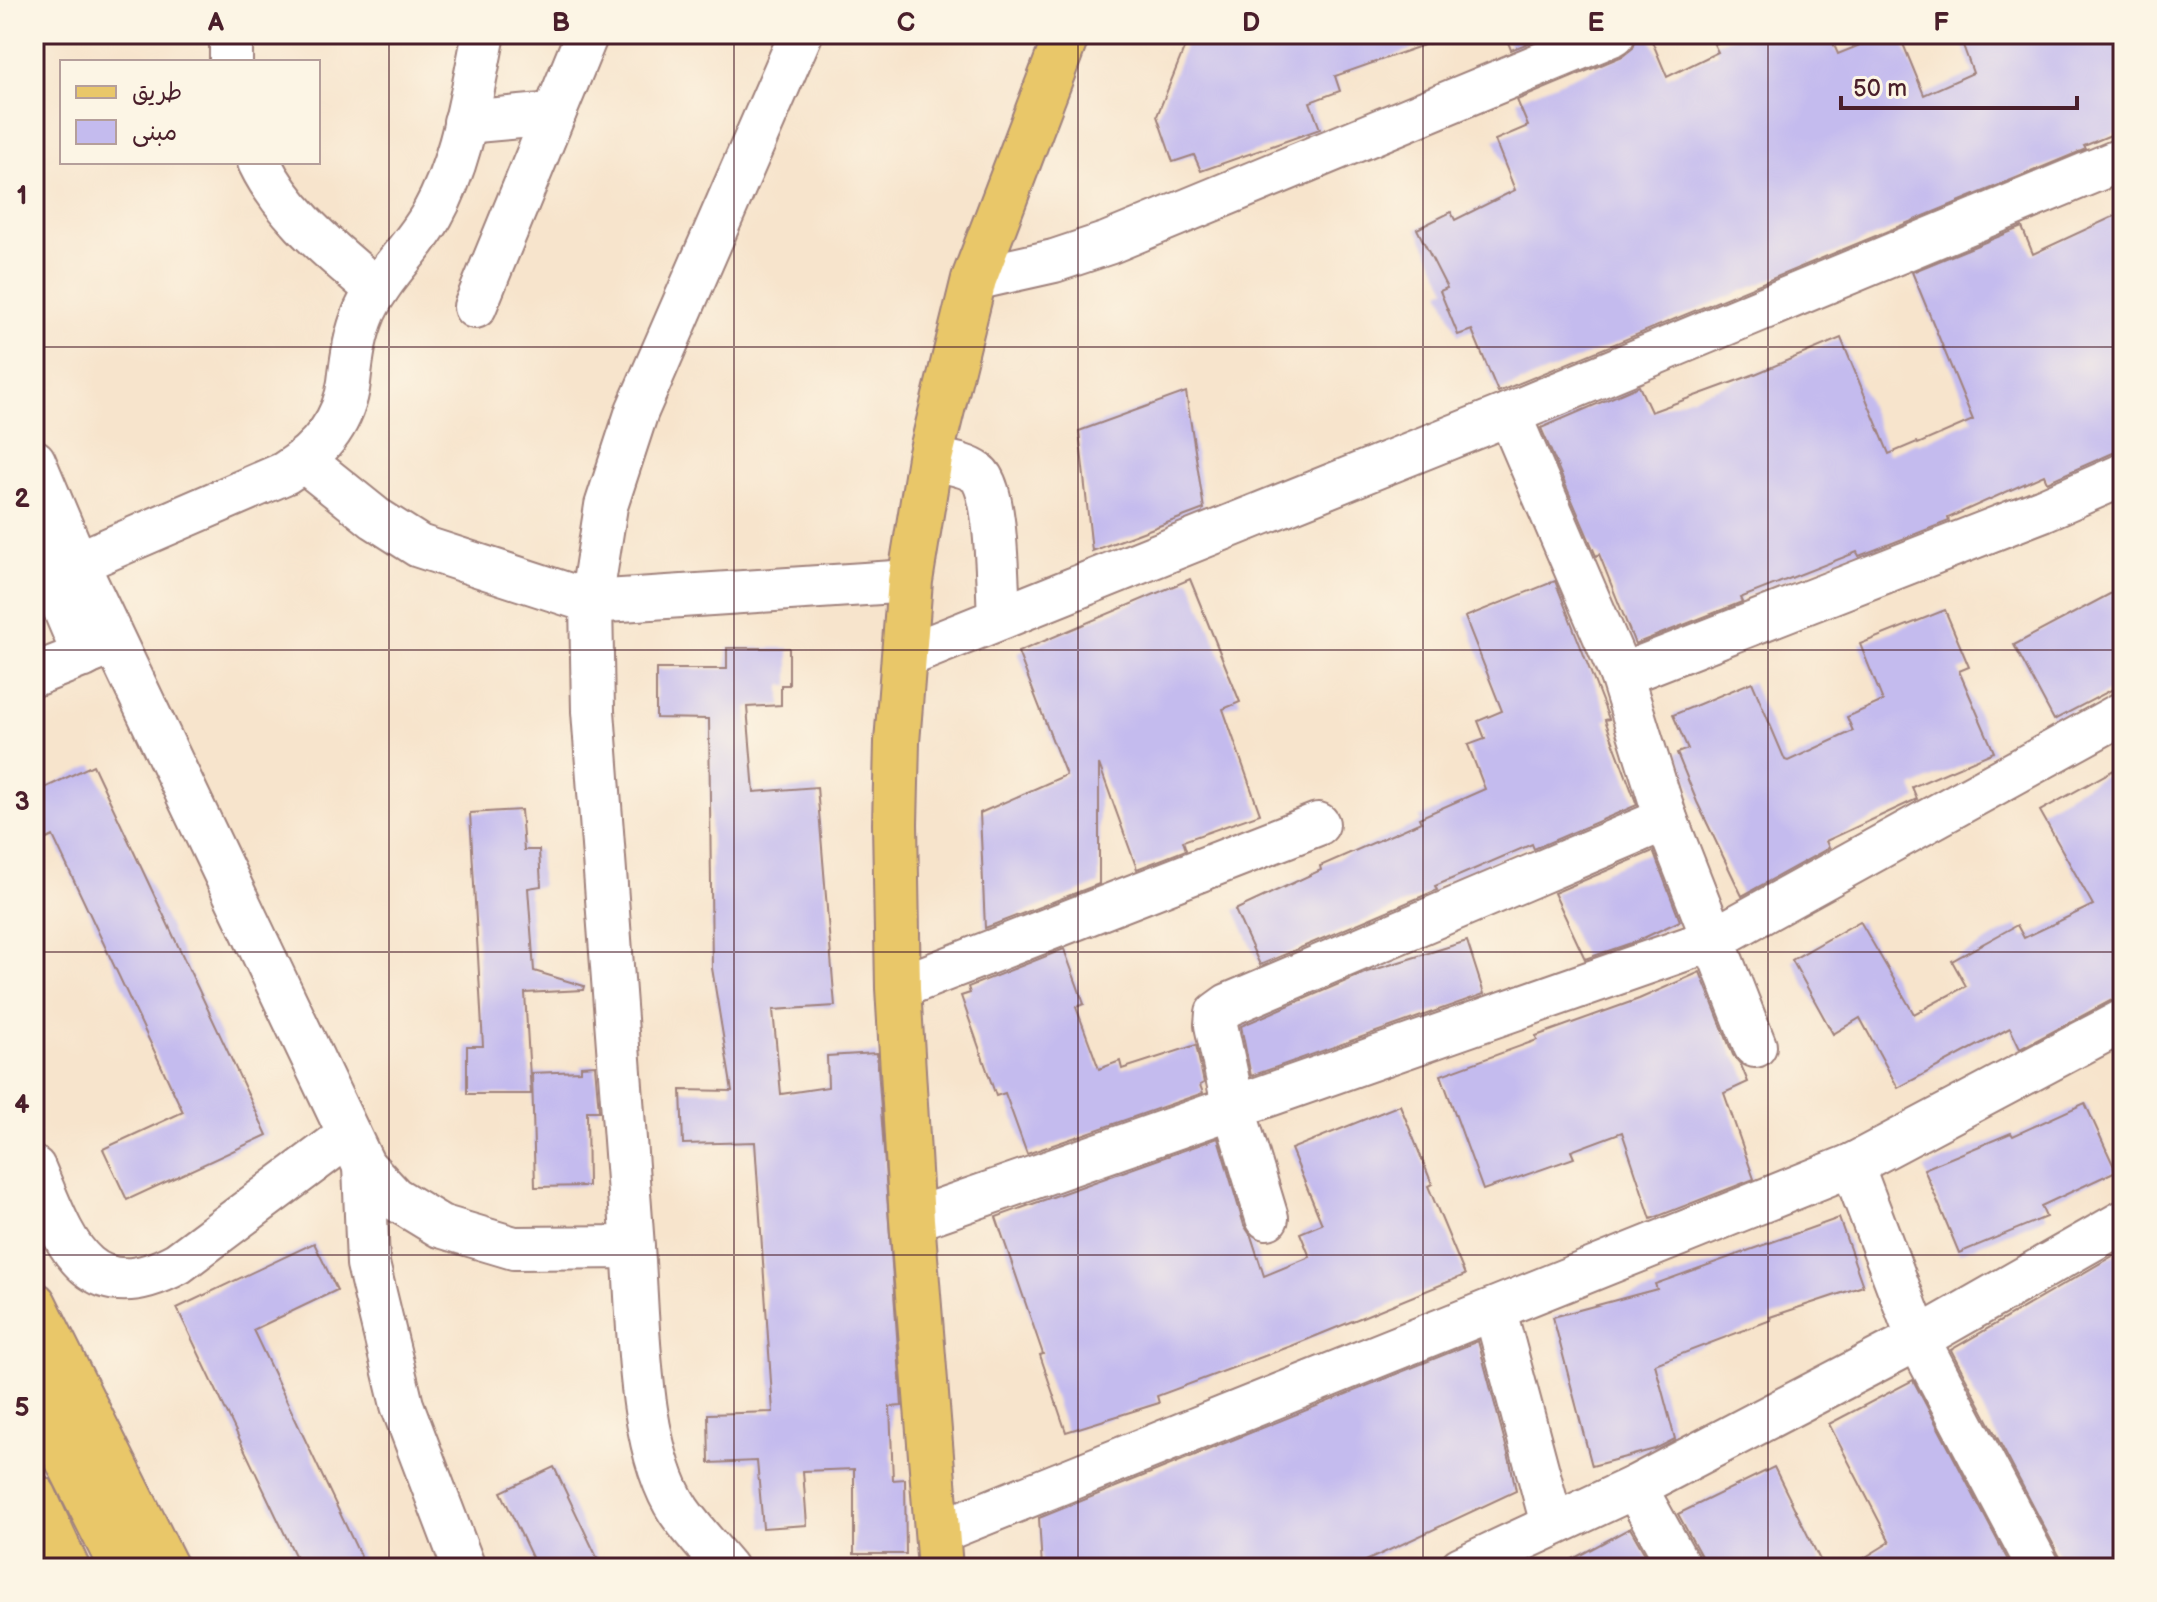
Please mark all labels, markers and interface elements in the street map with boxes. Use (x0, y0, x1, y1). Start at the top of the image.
text: A (207, 8, 224, 39)
text: B (552, 8, 570, 39)
text: C (897, 8, 915, 39)
text: D (1242, 8, 1260, 39)
text: E (1588, 8, 1605, 39)
text: F (1933, 8, 1949, 39)
legend (60, 60, 320, 164)
scale bar (1841, 60, 2077, 110)
text: 50 m (1853, 74, 1907, 103)
text: طريق (132, 78, 182, 107)
text: مبنى (132, 118, 177, 147)
text: 1 (17, 181, 27, 212)
text: 2 (14, 484, 30, 515)
text: 3 (14, 787, 30, 818)
text: 4 (14, 1090, 30, 1121)
text: 5 (14, 1393, 30, 1424)

